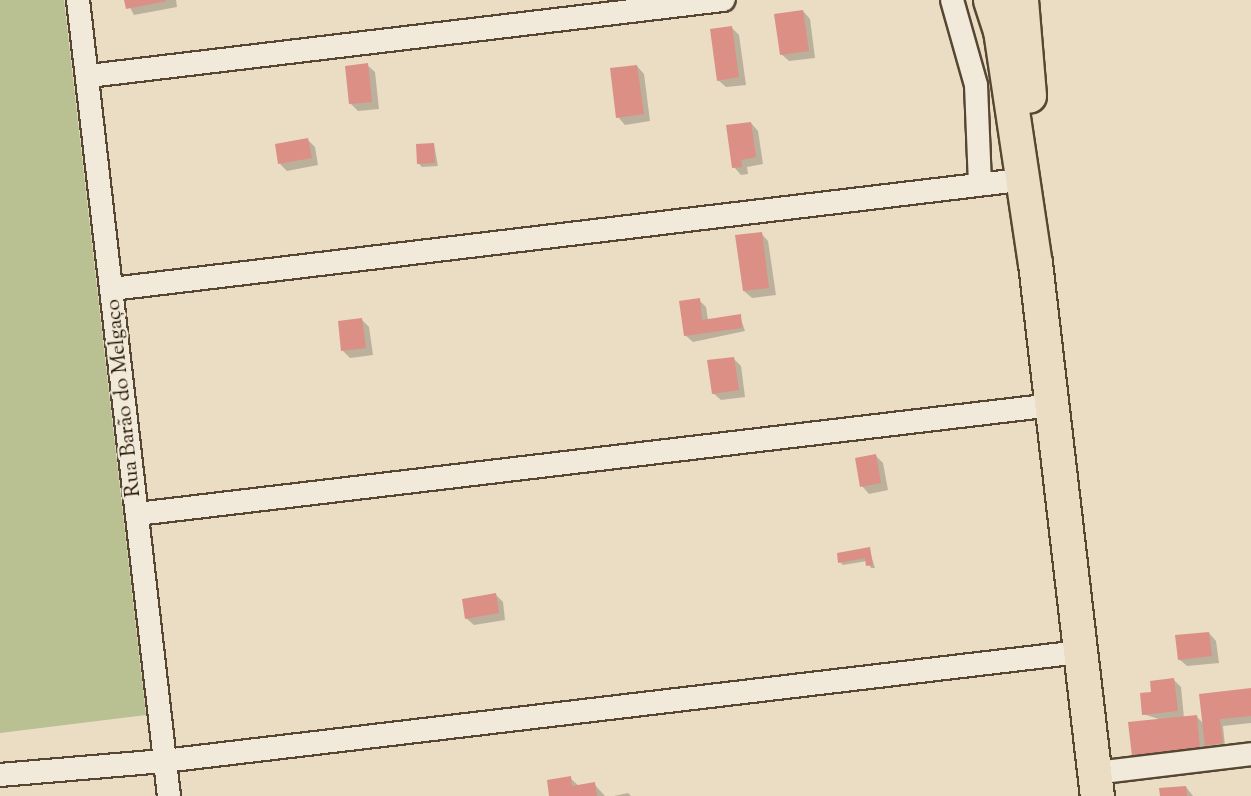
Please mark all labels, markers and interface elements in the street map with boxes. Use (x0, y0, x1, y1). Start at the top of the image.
street label: Rua Barão do Melgaço (101, 298, 147, 498)

